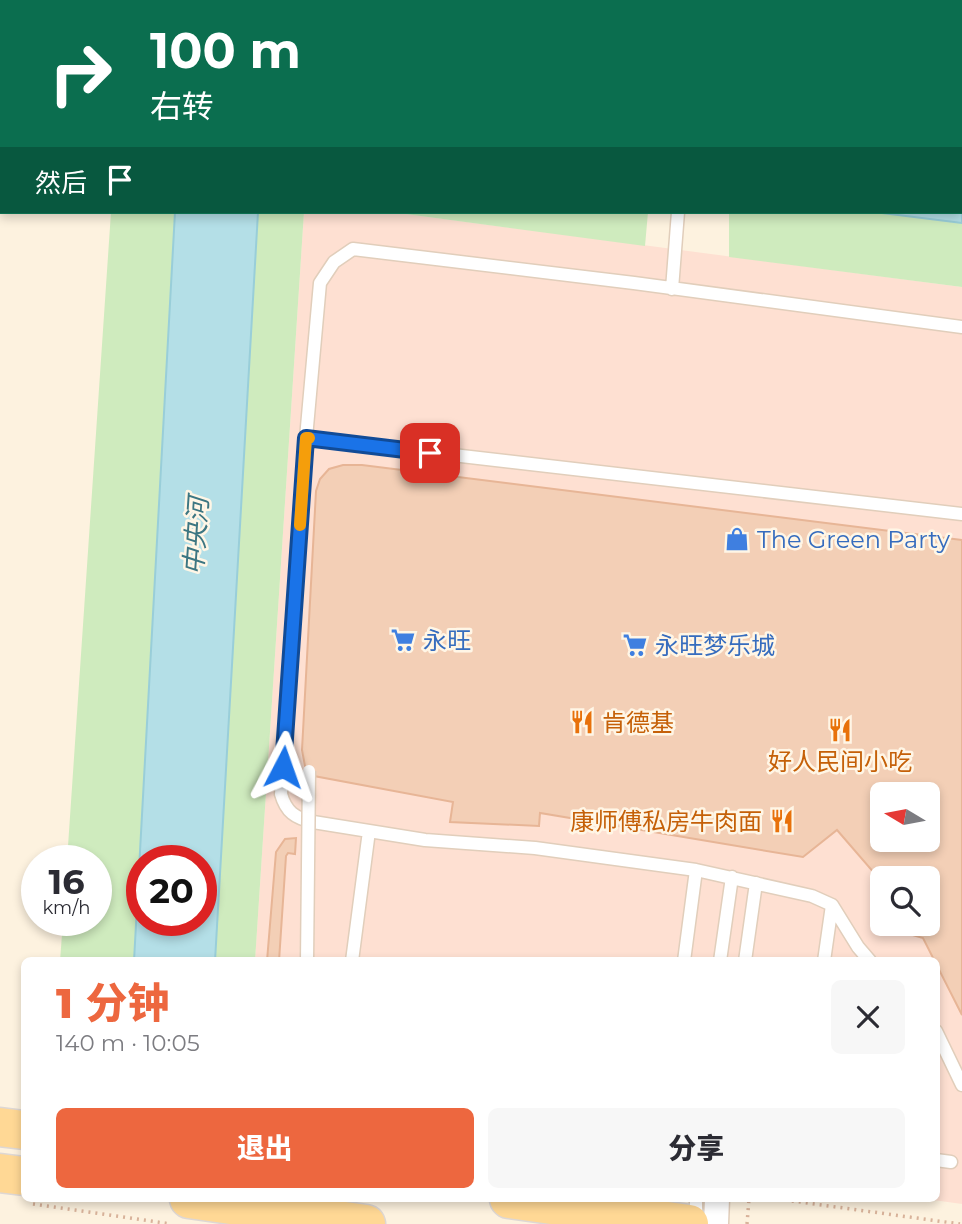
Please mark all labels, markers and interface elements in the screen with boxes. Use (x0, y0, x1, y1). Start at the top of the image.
text: 100 m (150, 21, 301, 80)
icon: right (35, 28, 126, 119)
text: 右转 (150, 87, 214, 126)
icon: arrive (101, 161, 139, 199)
text: 然后 (35, 167, 87, 199)
pin (400, 423, 460, 483)
icon: arrive (411, 434, 449, 472)
water label: 中央河 (177, 491, 215, 576)
shop icon: The Green Party (723, 525, 751, 553)
place label: The Green Party (757, 525, 950, 554)
supermarket icon: 永旺 (389, 626, 417, 654)
place label: 永旺 (423, 626, 471, 655)
supermarket icon: 永旺梦乐城 (621, 631, 649, 659)
place label: 永旺梦乐城 (655, 631, 775, 660)
restaurant icon: 肯德基 (568, 708, 596, 736)
place label: 肯德基 (602, 708, 674, 737)
restaurant icon: 好人民间小吃 (826, 716, 854, 744)
position arrow (246, 730, 320, 804)
place label: 好人民间小吃 (768, 747, 912, 776)
north arrow (870, 782, 940, 852)
map controls (870, 782, 940, 936)
place label: 康师傅私房牛肉面 (570, 807, 762, 836)
restaurant icon: 康师傅私房牛肉面 (768, 807, 796, 835)
speed limit sign: 20 (126, 845, 217, 936)
text: 16 (48, 860, 85, 903)
button: search (870, 866, 940, 936)
text: km/h (42, 897, 91, 919)
text: 1 分钟 (56, 977, 169, 1029)
button: close (831, 980, 905, 1054)
text: 140 m · 10:05 (56, 1029, 200, 1057)
button: 退出 (56, 1108, 474, 1188)
button: 分享 (488, 1108, 905, 1188)

